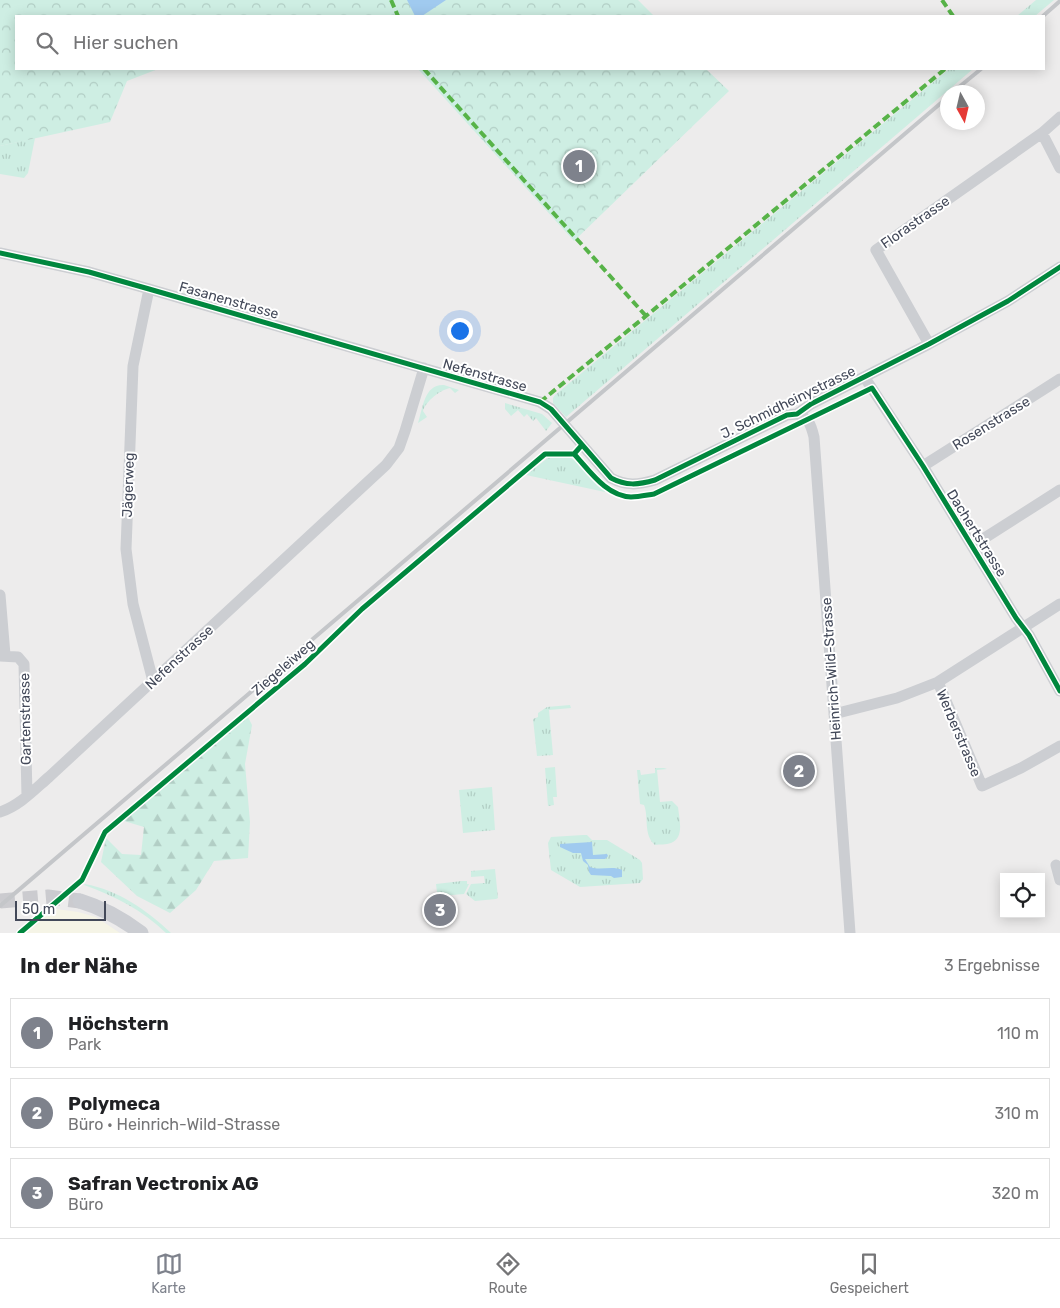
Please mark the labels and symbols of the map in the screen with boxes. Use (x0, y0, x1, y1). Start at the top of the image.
north arrow (940, 85, 985, 130)
pin: 1 (563, 147, 595, 185)
street label: Florastrasse (878, 192, 953, 252)
street label: Fasanenstrasse (177, 278, 281, 323)
your location (447, 318, 473, 344)
street label: Nefenstrasse (441, 355, 529, 396)
street label: J. Schmidheinystrasse (718, 362, 859, 443)
street label: Rosenstrasse (949, 393, 1033, 454)
street label: Jägerweg (119, 452, 138, 518)
street label: Dachertstrasse (943, 486, 1010, 580)
street label: Heinrich-Wild-Strasse (818, 597, 845, 741)
street label: Nefenstrasse (142, 621, 217, 693)
street label: Ziegeleiweg (248, 635, 318, 699)
street label: Gartenstrasse (16, 673, 35, 765)
street label: Werberstrasse (933, 687, 985, 780)
pin: 2 (783, 752, 815, 790)
pin: 3 (424, 891, 456, 929)
scale bar (15, 898, 106, 921)

